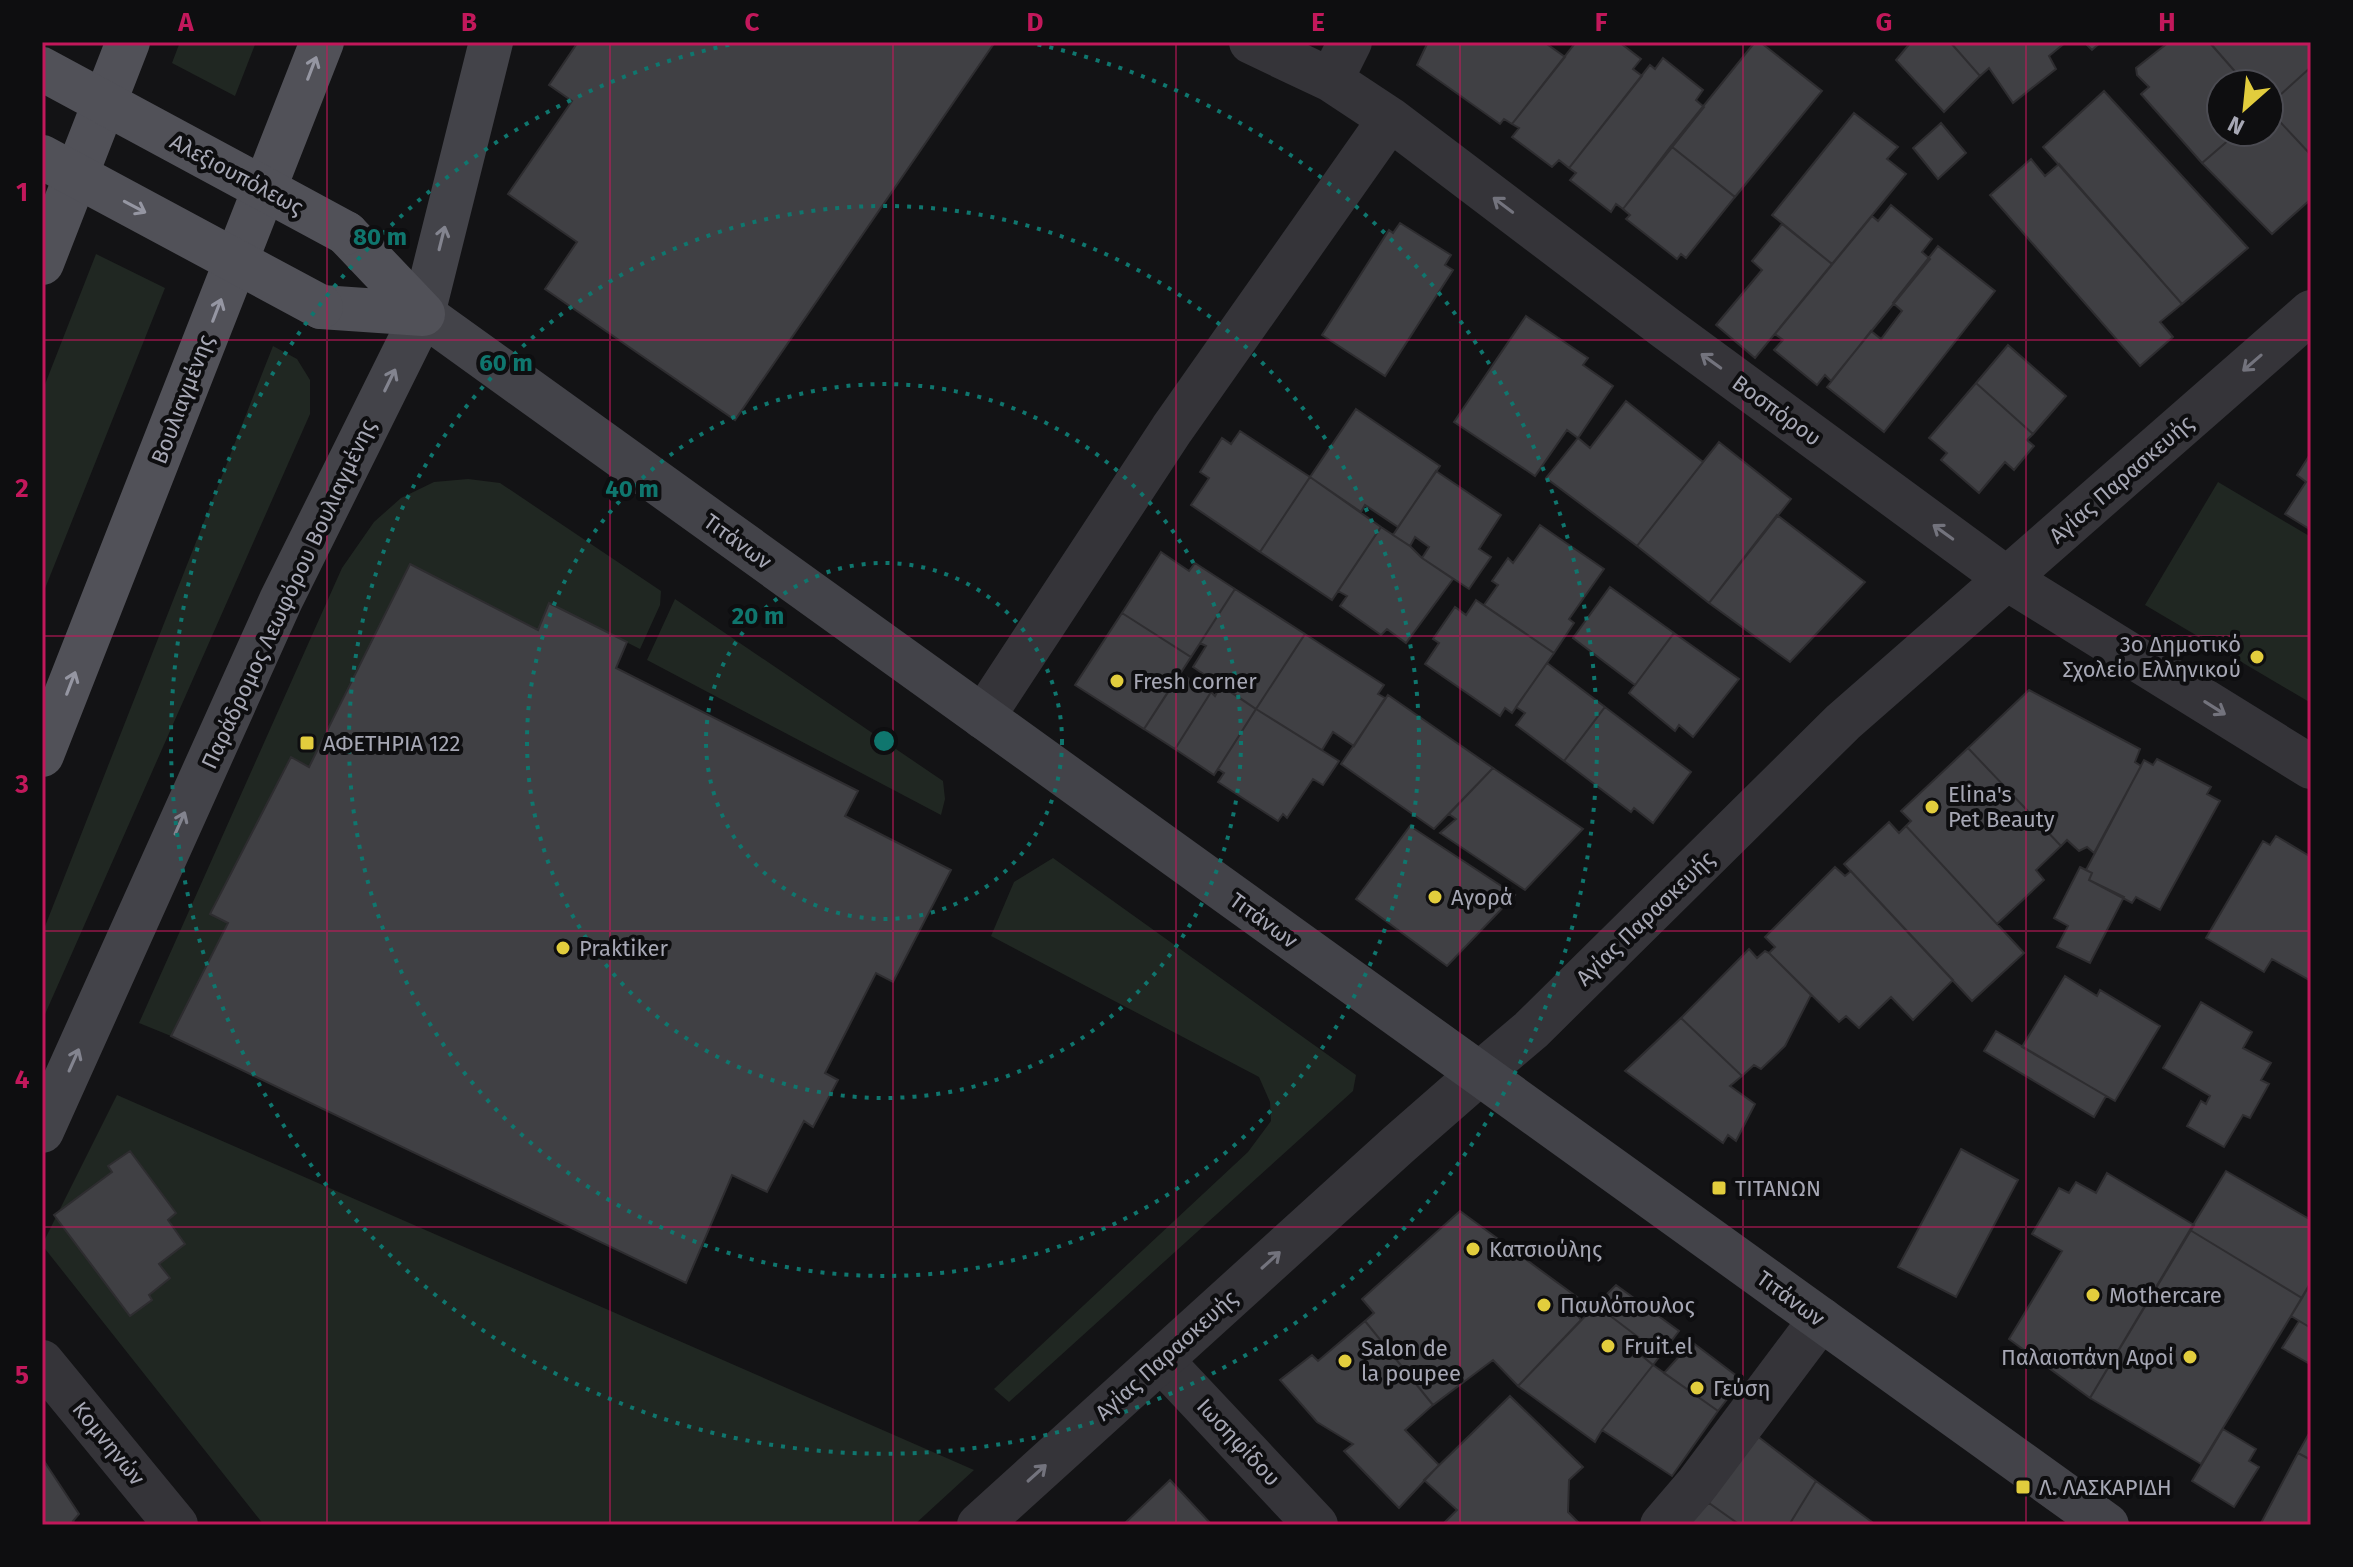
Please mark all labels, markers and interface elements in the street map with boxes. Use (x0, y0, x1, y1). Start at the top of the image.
text: A (177, 7, 194, 38)
text: B (461, 7, 477, 38)
text: C (745, 7, 760, 38)
text: D (1027, 7, 1044, 38)
text: E (1311, 7, 1325, 38)
text: F (1595, 7, 1608, 38)
text: G (1876, 7, 1892, 38)
text: H (2158, 7, 2176, 38)
one-way arrow (306, 56, 320, 81)
north arrow (2205, 68, 2285, 148)
text: N (2224, 110, 2249, 141)
street label: Αλεξιουπόλεως (166, 128, 308, 221)
text: 1 (16, 177, 28, 208)
one-way arrow (1493, 196, 1514, 213)
one-way arrow (123, 200, 147, 215)
text: 80 m (353, 223, 407, 251)
one-way arrow (436, 226, 451, 252)
one-way arrow (211, 298, 225, 323)
street label: Βουλιαγμένης (145, 331, 219, 468)
text: 60 m (479, 349, 533, 377)
one-way arrow (1701, 353, 1722, 370)
one-way arrow (2243, 354, 2263, 372)
one-way arrow (383, 368, 398, 392)
street label: Βοσπόρου (1727, 369, 1826, 452)
street label: Αγίας Παρασκευής (2044, 409, 2199, 549)
street label: Παράδρομος Λεωφόρου Βουλιαγμένης (195, 415, 381, 773)
text: 2 (15, 473, 29, 504)
text: 40 m (605, 475, 659, 503)
street label: Τιτάνων (699, 508, 777, 575)
one-way arrow (1932, 524, 1954, 540)
text: 20 m (732, 602, 784, 630)
place label: 3ο Δημοτικό Σχολείο Ελληνικού (2063, 631, 2241, 683)
marker: 3ο Δημοτικό Σχολείο Ελληνικού (2248, 648, 2266, 666)
place label: Fresh corner (1133, 668, 1257, 695)
one-way arrow (64, 671, 79, 696)
marker: Fresh corner (1108, 672, 1126, 690)
one-way arrow (2203, 700, 2226, 716)
centre of rings (870, 727, 898, 755)
place label: ΑΦΕΤΗΡΙΑ 122 (323, 730, 460, 757)
marker: ΑΦΕΤΗΡΙΑ 122 (298, 734, 316, 752)
text: 3 (14, 769, 29, 800)
place label: Elina's Pet Beauty (1948, 781, 2055, 833)
marker: Elina's Pet Beauty (1923, 798, 1941, 816)
one-way arrow (173, 811, 188, 835)
street label: Αγίας Παρασκευής (1570, 845, 1720, 991)
place label: Αγορά (1451, 884, 1513, 911)
street label: Τιτάνων (1225, 887, 1303, 954)
marker: Αγορά (1426, 888, 1444, 906)
place label: Praktiker (579, 935, 668, 962)
marker: Praktiker (554, 939, 572, 957)
one-way arrow (68, 1048, 83, 1073)
text: 4 (15, 1064, 30, 1095)
place label: ΤΙΤΑΝΩΝ (1735, 1175, 1821, 1202)
marker: ΤΙΤΑΝΩΝ (1710, 1179, 1728, 1197)
place label: Κατσιούλης (1489, 1236, 1602, 1263)
marker: Κατσιούλης (1464, 1240, 1482, 1258)
one-way arrow (1260, 1252, 1280, 1270)
street label: Τιτάνων (1752, 1265, 1830, 1332)
place label: Mothercare (2109, 1282, 2222, 1309)
street label: Αγίας Παρασκευής (1090, 1284, 1243, 1426)
marker: Mothercare (2084, 1286, 2102, 1304)
place label: Παυλόπουλος (1560, 1292, 1695, 1319)
marker: Παυλόπουλος (1535, 1296, 1553, 1314)
place label: Fruit.el (1624, 1333, 1693, 1360)
place label: Salon de la poupee (1361, 1335, 1461, 1387)
marker: Fruit.el (1599, 1337, 1617, 1355)
place label: Παλαιοπάνη Αφοί (2001, 1344, 2174, 1371)
marker: Παλαιοπάνη Αφοί (2181, 1348, 2199, 1366)
marker: Salon de la poupee (1336, 1352, 1354, 1370)
text: 5 (15, 1360, 29, 1391)
place label: Γεύση (1713, 1375, 1771, 1402)
marker: Γεύση (1688, 1379, 1706, 1397)
street label: Ιωσηφίδου (1191, 1393, 1286, 1492)
street label: Κομνηνών (67, 1396, 151, 1491)
one-way arrow (1026, 1464, 1046, 1482)
place label: Λ. ΛΑΣΚΑΡΙΔΗ (2039, 1474, 2172, 1501)
marker: Λ. ΛΑΣΚΑΡΙΔΗ (2014, 1478, 2032, 1496)

